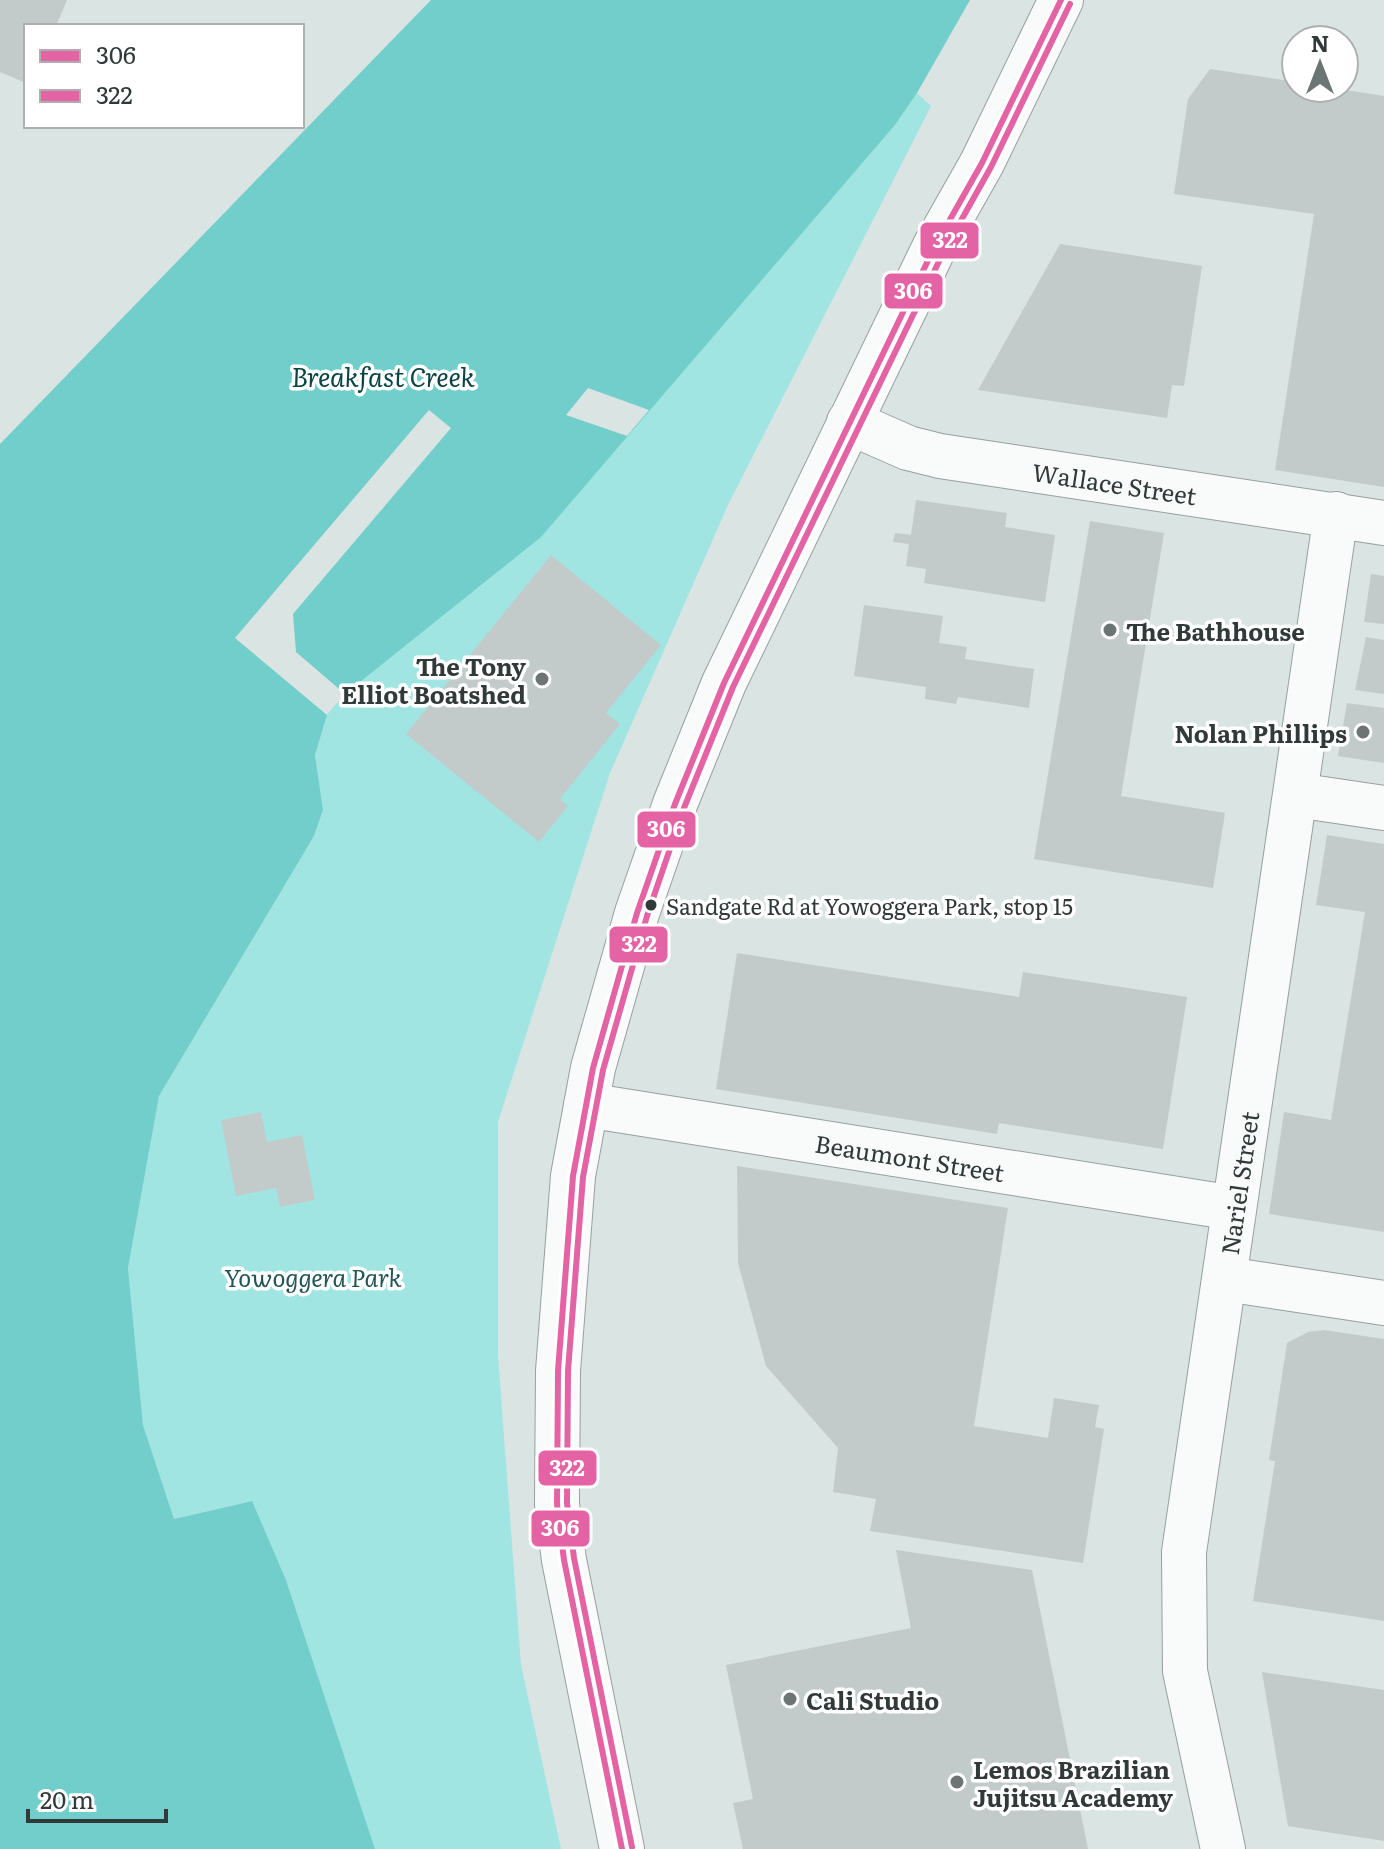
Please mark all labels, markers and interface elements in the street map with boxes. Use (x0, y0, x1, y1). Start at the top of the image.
legend (24, 24, 304, 128)
north arrow (1280, 24, 1360, 104)
text: N (1311, 26, 1329, 59)
text: 306 (96, 36, 136, 71)
text: 322 (96, 76, 133, 111)
line badge: 322 (919, 221, 980, 260)
text: 322 (932, 222, 968, 255)
line badge: 306 (883, 272, 944, 310)
text: 306 (894, 273, 932, 306)
water label: Breakfast Creek (291, 356, 475, 395)
street label: Wallace Street (1030, 453, 1199, 512)
place label: The Bathhouse (1126, 613, 1305, 648)
marker: The Bathhouse (1101, 621, 1119, 639)
place label: The Tony Elliot Boatshed (341, 648, 526, 711)
marker: The Tony Elliot Boatshed (533, 670, 551, 688)
place label: Nolan Phillips (1174, 715, 1347, 750)
marker: Nolan Phillips (1354, 723, 1372, 741)
line badge: 306 (636, 810, 697, 849)
text: 306 (647, 811, 685, 844)
place label: Sandgate Rd at Yowoggera Park, stop 15 (666, 889, 1073, 922)
marker: Sandgate Rd at Yowoggera Park, stop 15 (643, 897, 659, 913)
line badge: 322 (608, 925, 669, 964)
text: 322 (621, 926, 657, 959)
street label: Nariel Street (1210, 1109, 1266, 1257)
street label: Beaumont Street (813, 1124, 1007, 1189)
park label: Yowoggera Park (224, 1259, 402, 1294)
line badge: 322 (537, 1449, 598, 1487)
text: 322 (549, 1450, 585, 1483)
line badge: 306 (530, 1509, 591, 1548)
text: 306 (541, 1510, 579, 1543)
place label: Cali Studio (806, 1682, 939, 1717)
marker: Cali Studio (781, 1690, 799, 1708)
place label: Lemos Brazilian Jujitsu Academy (973, 1751, 1173, 1814)
scale bar (28, 1773, 166, 1823)
marker: Lemos Brazilian Jujitsu Academy (948, 1773, 966, 1791)
text: 20 m (40, 1781, 94, 1816)

